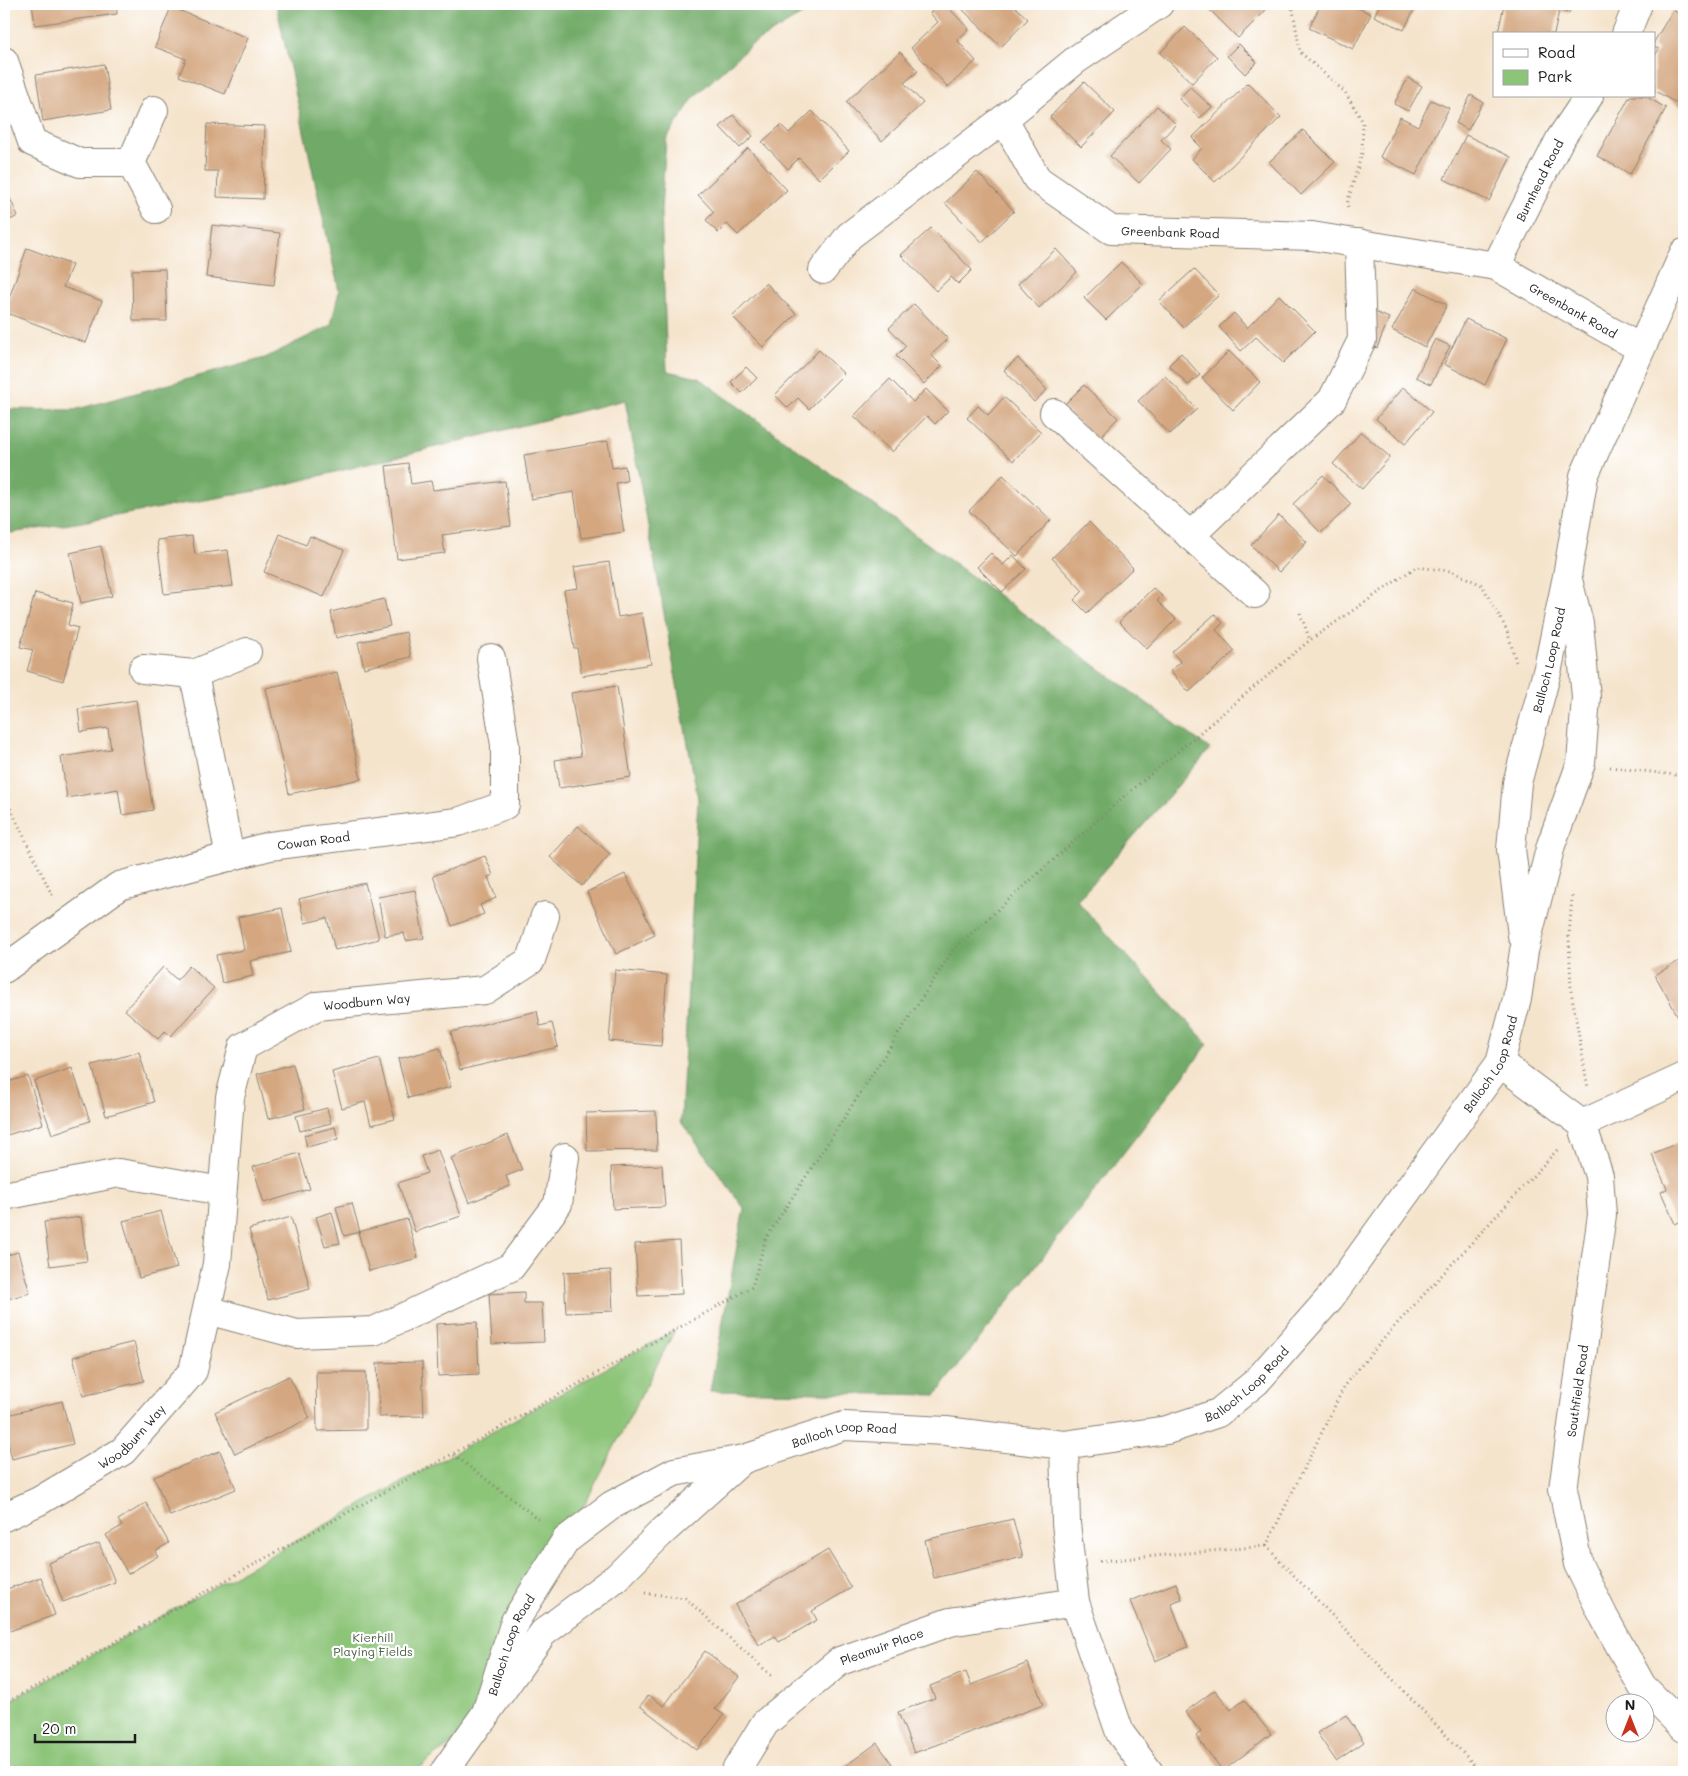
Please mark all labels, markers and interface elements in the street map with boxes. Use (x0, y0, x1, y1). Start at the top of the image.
legend (1493, 32, 1656, 98)
text: Road (1538, 42, 1575, 62)
text: Park (1538, 66, 1572, 86)
street label: Burnhead Road (1512, 136, 1567, 224)
street label: Greenbank Road (1121, 222, 1220, 241)
street label: Greenbank Road (1527, 279, 1620, 341)
street label: Balloch Loop Road (1528, 606, 1568, 714)
street label: Cowan Road (276, 828, 351, 853)
street label: Woodburn Way (323, 989, 411, 1013)
street label: Balloch Loop Road (1459, 1013, 1520, 1115)
street label: Balloch Loop Road (1203, 1343, 1292, 1425)
street label: Southfield Road (1563, 1344, 1591, 1438)
street label: Woodburn Way (95, 1401, 168, 1472)
street label: Balloch Loop Road (789, 1418, 897, 1451)
street label: Balloch Loop Road (484, 1591, 538, 1697)
street label: Pleamuir Place (838, 1624, 926, 1668)
park label: Kierhill Playing Fields (333, 1629, 413, 1659)
north arrow (1606, 1694, 1656, 1744)
text: N (1625, 1695, 1635, 1714)
scale bar (35, 1711, 135, 1743)
text: 20 m (42, 1718, 76, 1738)

